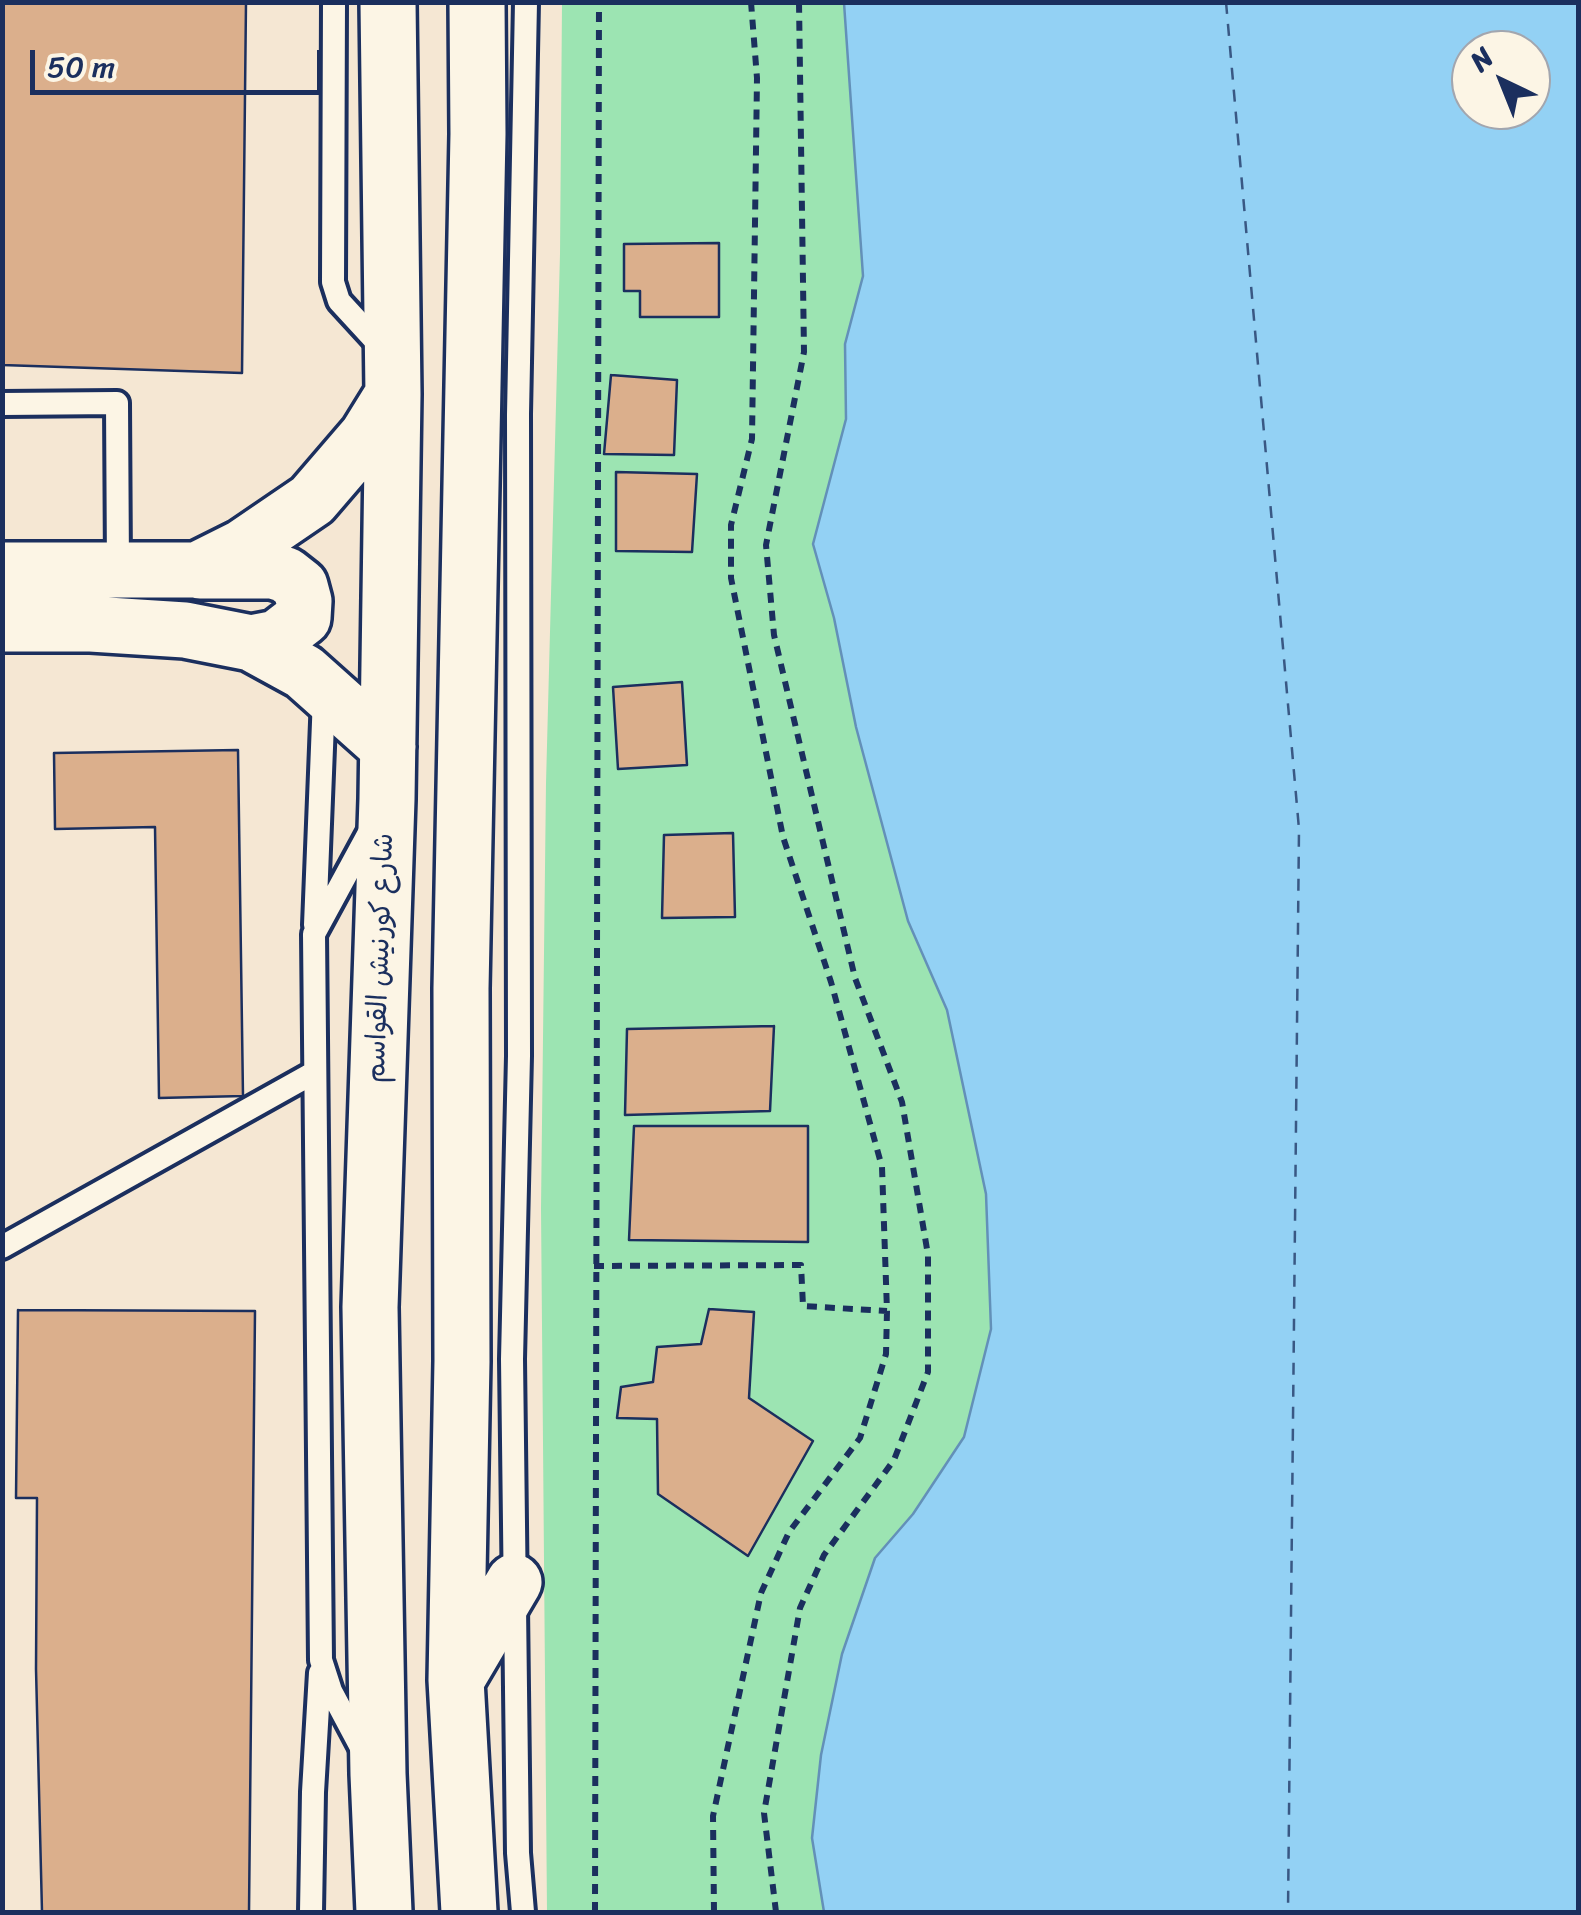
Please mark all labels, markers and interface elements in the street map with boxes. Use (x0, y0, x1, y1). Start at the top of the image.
scale bar (35, 30, 328, 92)
north arrow (1451, 30, 1551, 130)
text: N (1458, 35, 1505, 84)
text: 50 m (47, 40, 115, 94)
street label: شارع كورنيش القواسم (360, 832, 402, 1084)

